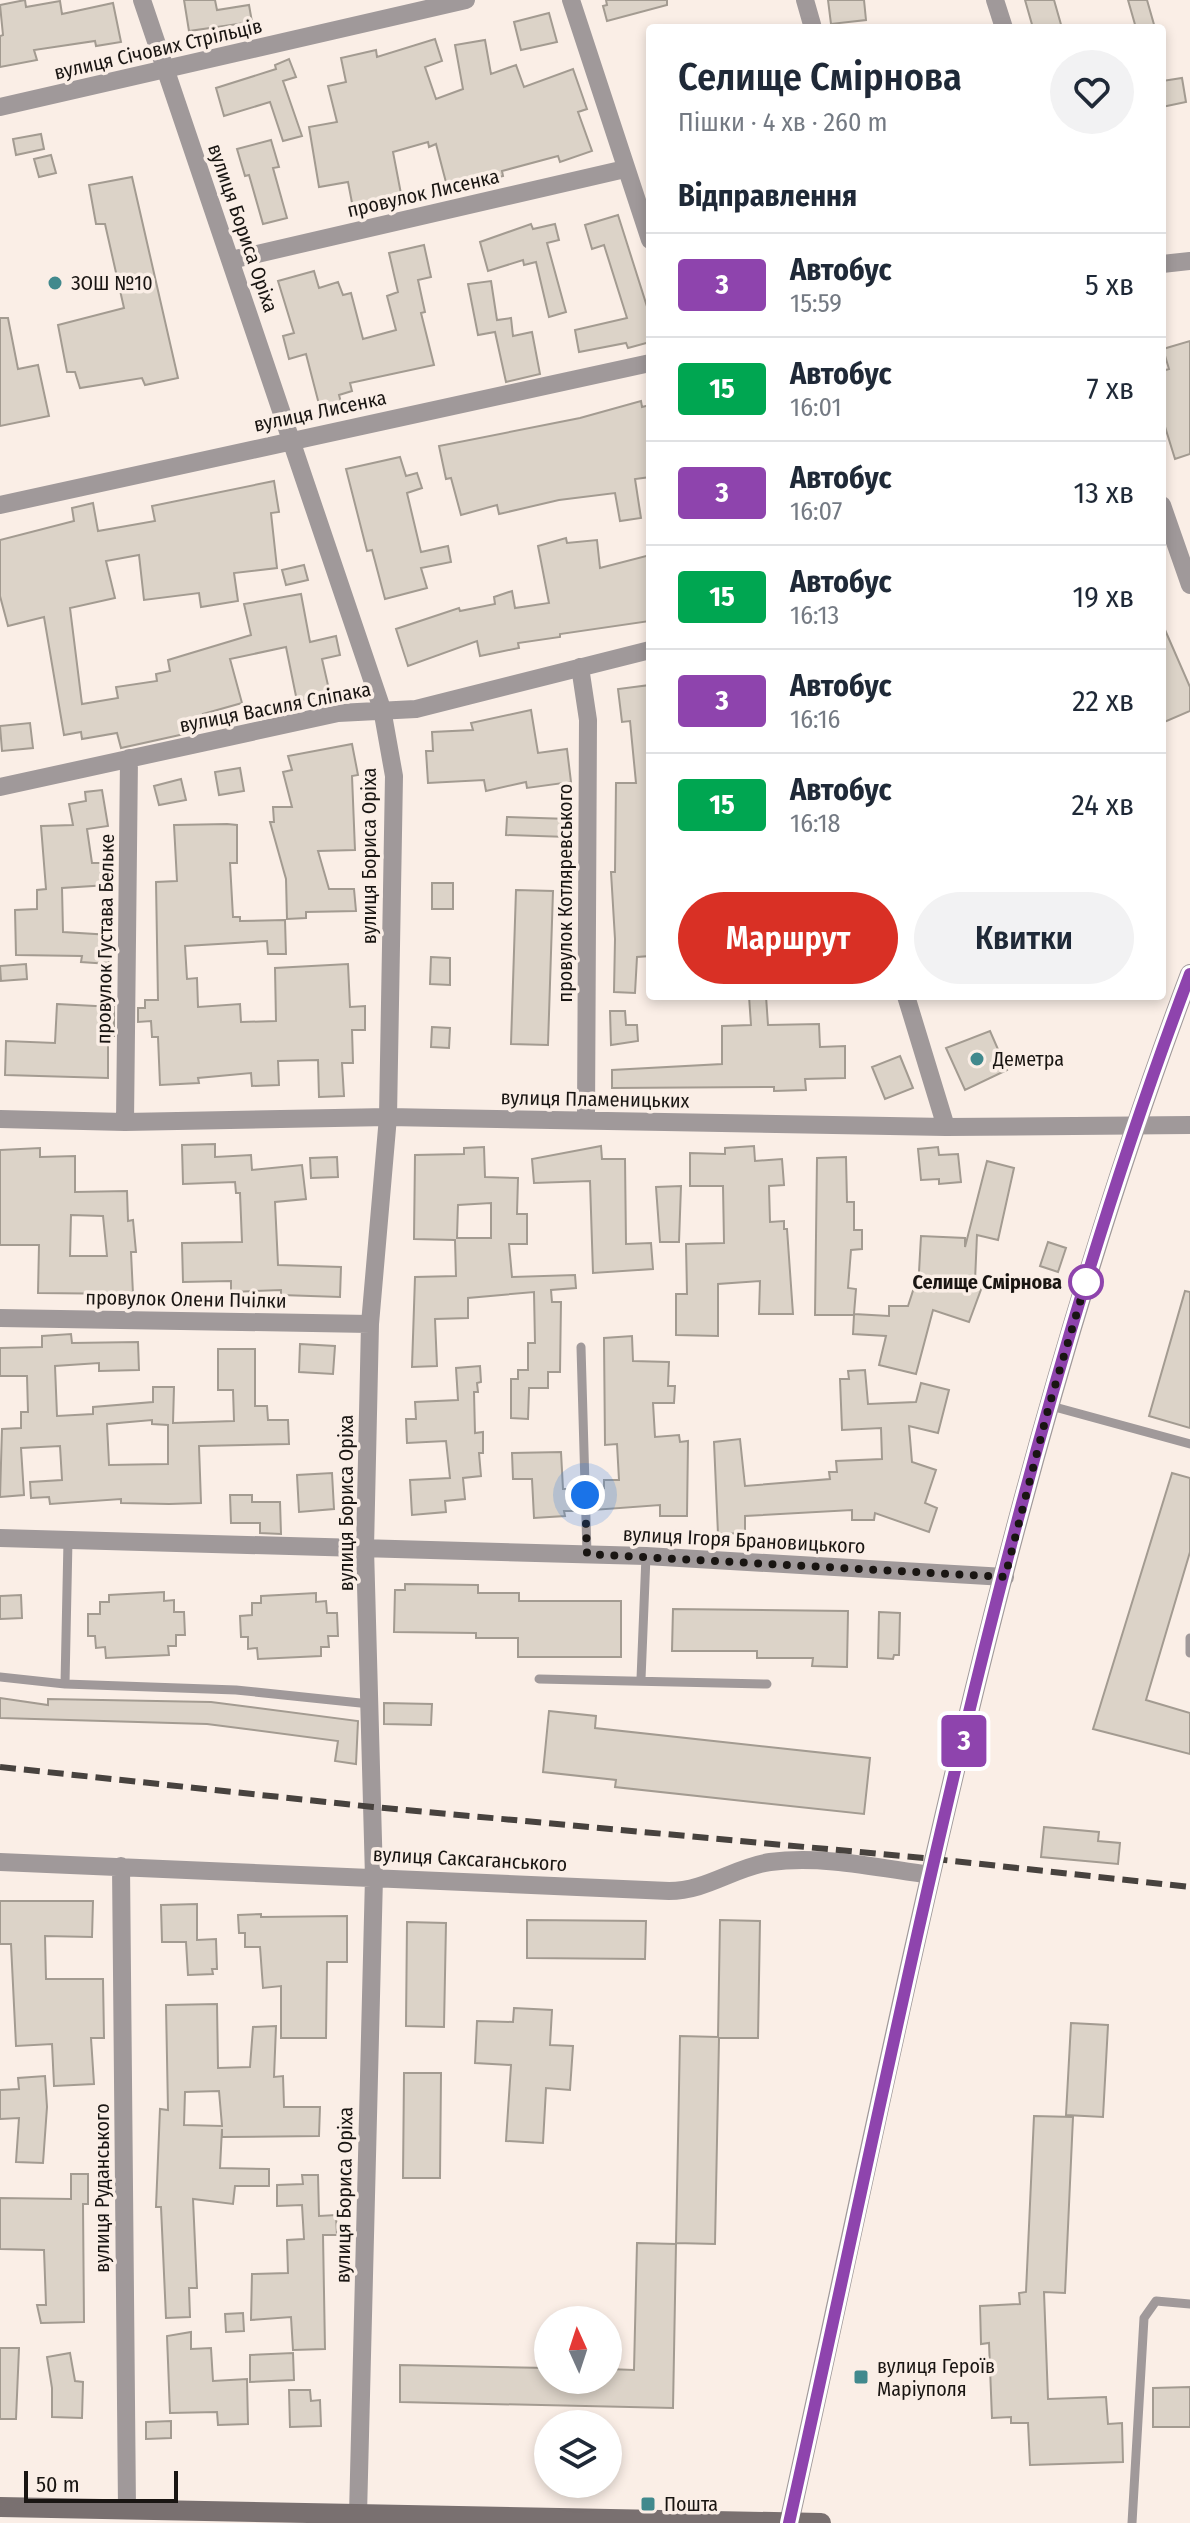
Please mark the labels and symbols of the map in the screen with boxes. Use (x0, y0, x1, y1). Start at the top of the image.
street label: вулиця Січових Стрільців (52, 13, 264, 85)
street label: вулиця Бориса Оріха (203, 141, 283, 315)
street label: провулок Лисенка (345, 164, 501, 222)
place label: ЗОШ №10 (71, 271, 153, 295)
marker: ЗОШ №10 (46, 274, 64, 292)
street label: вулиця Лисенка (252, 385, 388, 437)
street label: вулиця Василя Сліпака (177, 677, 373, 737)
street label: вулиця Бориса Оріха (357, 768, 381, 944)
street label: провулок Котляревського (553, 784, 577, 1002)
street label: провулок Густава Бельке (91, 834, 119, 1044)
place label: Деметра (992, 1047, 1064, 1071)
marker: Деметра (968, 1050, 986, 1068)
street label: вулиця Пламеницьких (500, 1085, 690, 1113)
marker: Селище Смірнова (1069, 1265, 1103, 1299)
place label: Селище Смірнова (912, 1270, 1062, 1294)
street label: провулок Олени Пчілки (85, 1285, 287, 1313)
street label: вулиця Бориса Оріха (334, 1415, 358, 1591)
your location (565, 1475, 605, 1515)
street label: вулиця Ігоря Брановицького (622, 1522, 866, 1558)
line badge: 3 (938, 1715, 990, 1767)
street label: вулиця Саксаганського (372, 1842, 568, 1876)
street label: вулиця Руданського (90, 2103, 114, 2273)
street label: вулиця Бориса Оріха (330, 2107, 358, 2283)
north arrow (534, 2306, 622, 2394)
place label: вулиця Героїв Маріуполя (877, 2354, 995, 2401)
marker: вулиця Героїв Маріуполя (852, 2368, 870, 2386)
scale bar (24, 2467, 178, 2503)
place label: Пошта (664, 2492, 718, 2516)
marker: Пошта (639, 2495, 657, 2513)

